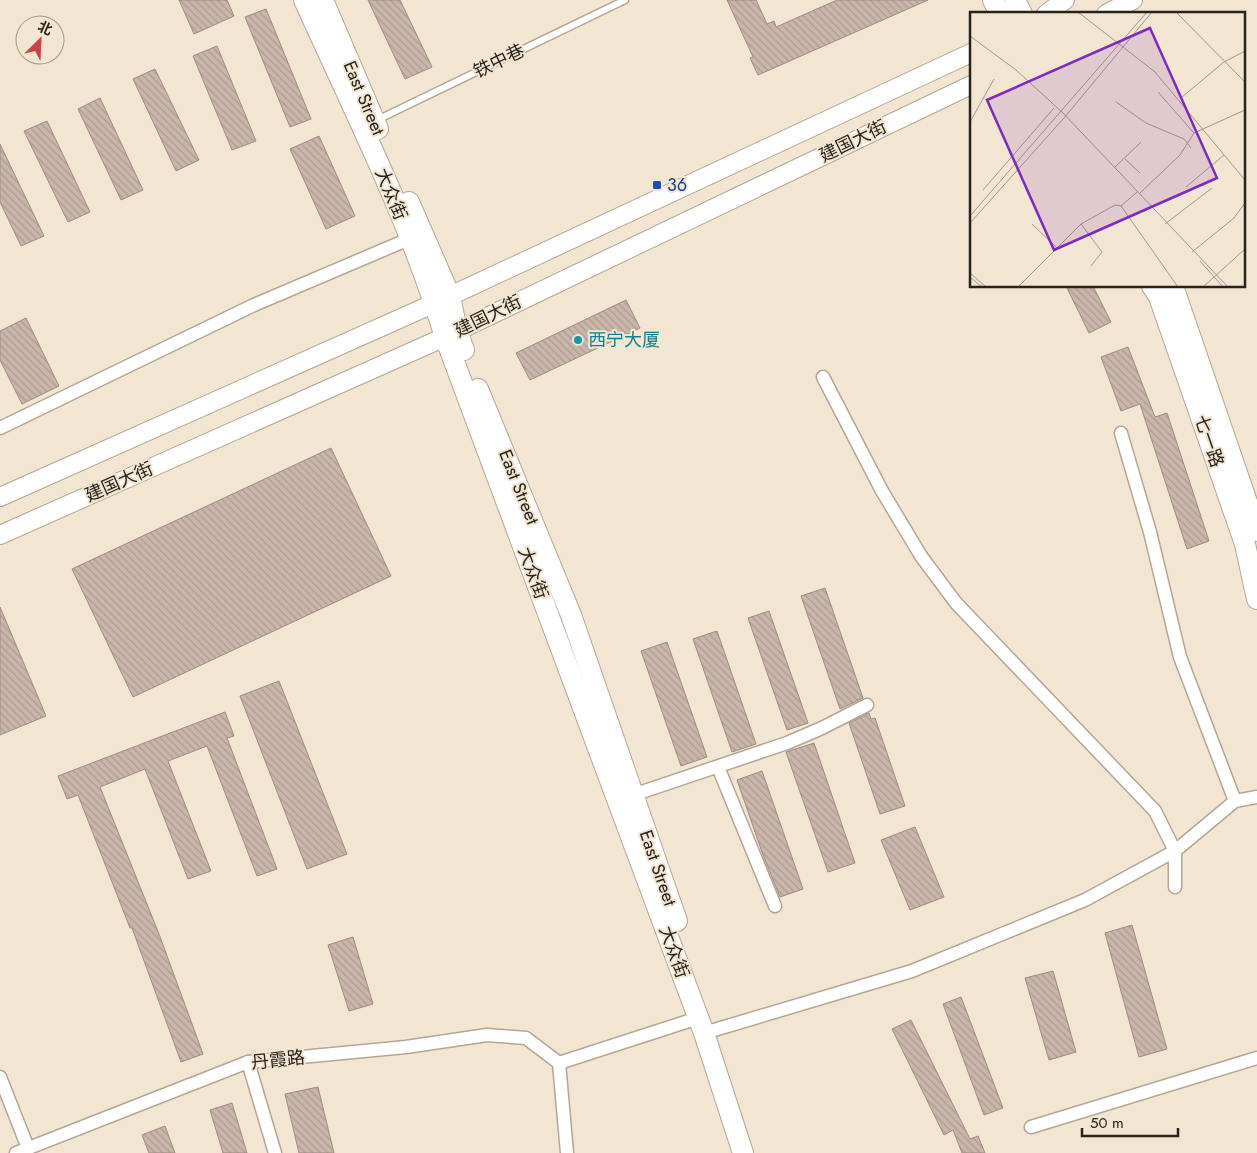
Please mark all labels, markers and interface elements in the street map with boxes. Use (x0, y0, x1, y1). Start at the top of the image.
inset map (970, 12, 1244, 288)
north arrow (15, 15, 65, 65)
text: 北 (35, 16, 56, 40)
street label: 铁中巷 (469, 37, 529, 85)
street label: East Street (337, 57, 392, 140)
street label: 建国大街 (815, 114, 891, 168)
street label: 大众街 (368, 164, 414, 224)
place label: 36 (667, 172, 687, 198)
marker: 36 (651, 179, 663, 191)
street label: 建国大街 (450, 289, 526, 343)
place label: 西宁大厦 (588, 327, 660, 353)
marker: 西宁大厦 (572, 334, 584, 346)
street label: 七一路 (1188, 411, 1230, 471)
street label: East Street (492, 446, 546, 529)
street label: 建国大街 (81, 455, 157, 509)
street label: 大众街 (512, 543, 554, 603)
street label: East Street (633, 827, 683, 910)
street label: 大众街 (653, 922, 695, 982)
street label: 丹霞路 (250, 1044, 306, 1076)
scale bar (1082, 1106, 1178, 1138)
text: 50 m (1090, 1112, 1124, 1134)

